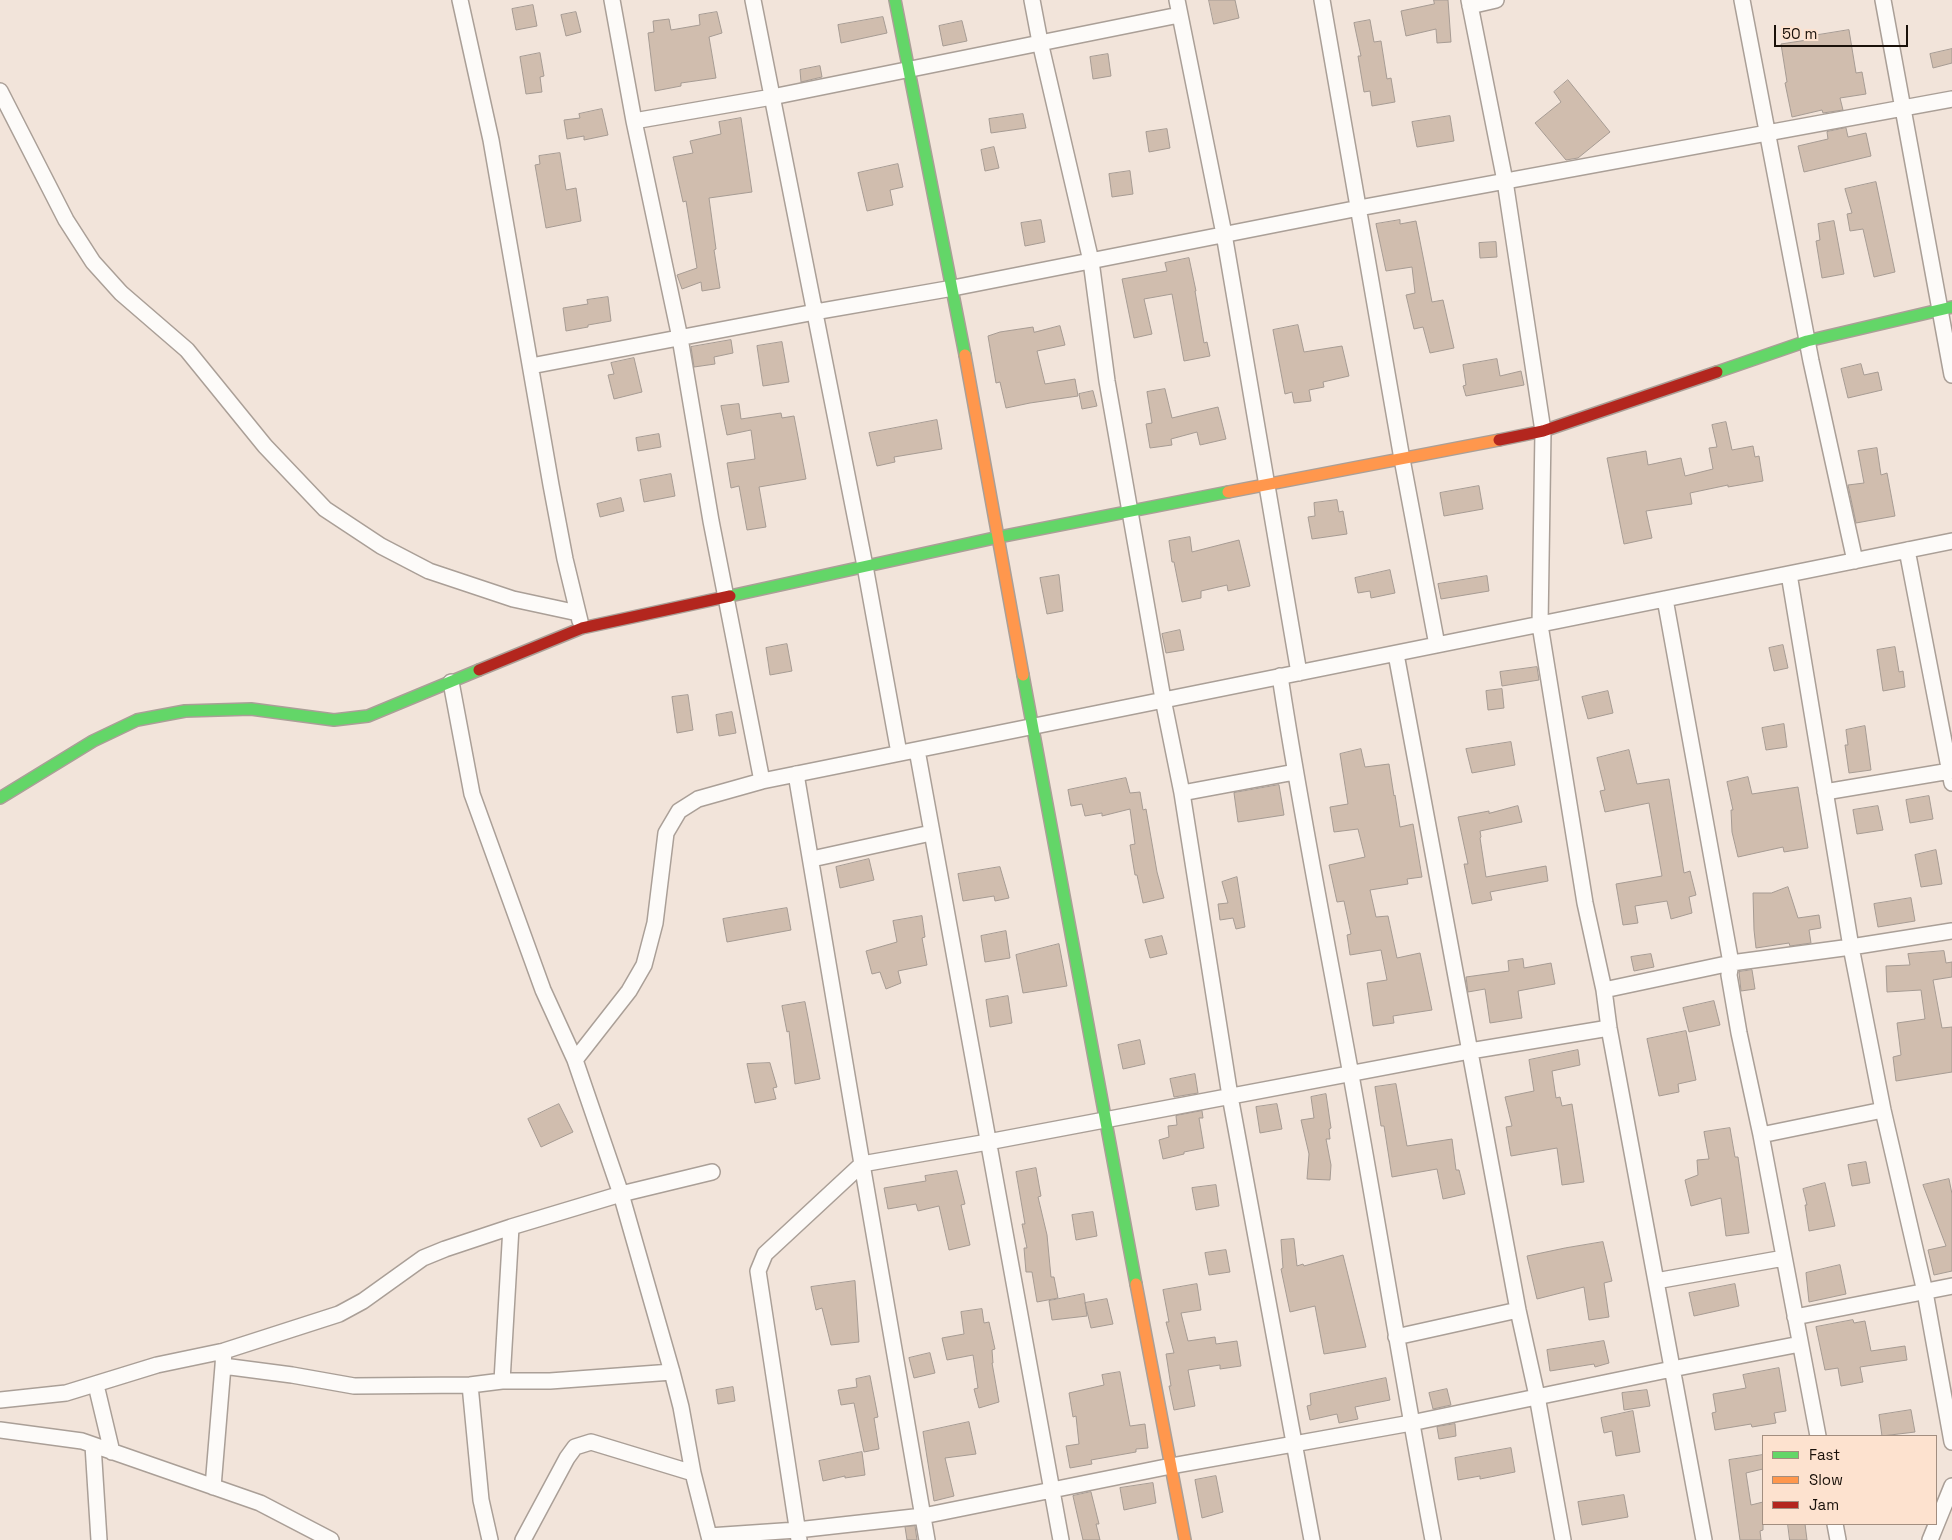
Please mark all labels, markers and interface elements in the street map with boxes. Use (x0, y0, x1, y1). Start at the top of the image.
scale bar (1777, 15, 1911, 47)
text: 50 m (1782, 24, 1817, 43)
legend (1762, 1435, 1937, 1525)
text: Fast (1809, 1445, 1840, 1464)
text: Slow (1809, 1470, 1843, 1489)
text: Jam (1809, 1495, 1839, 1514)

